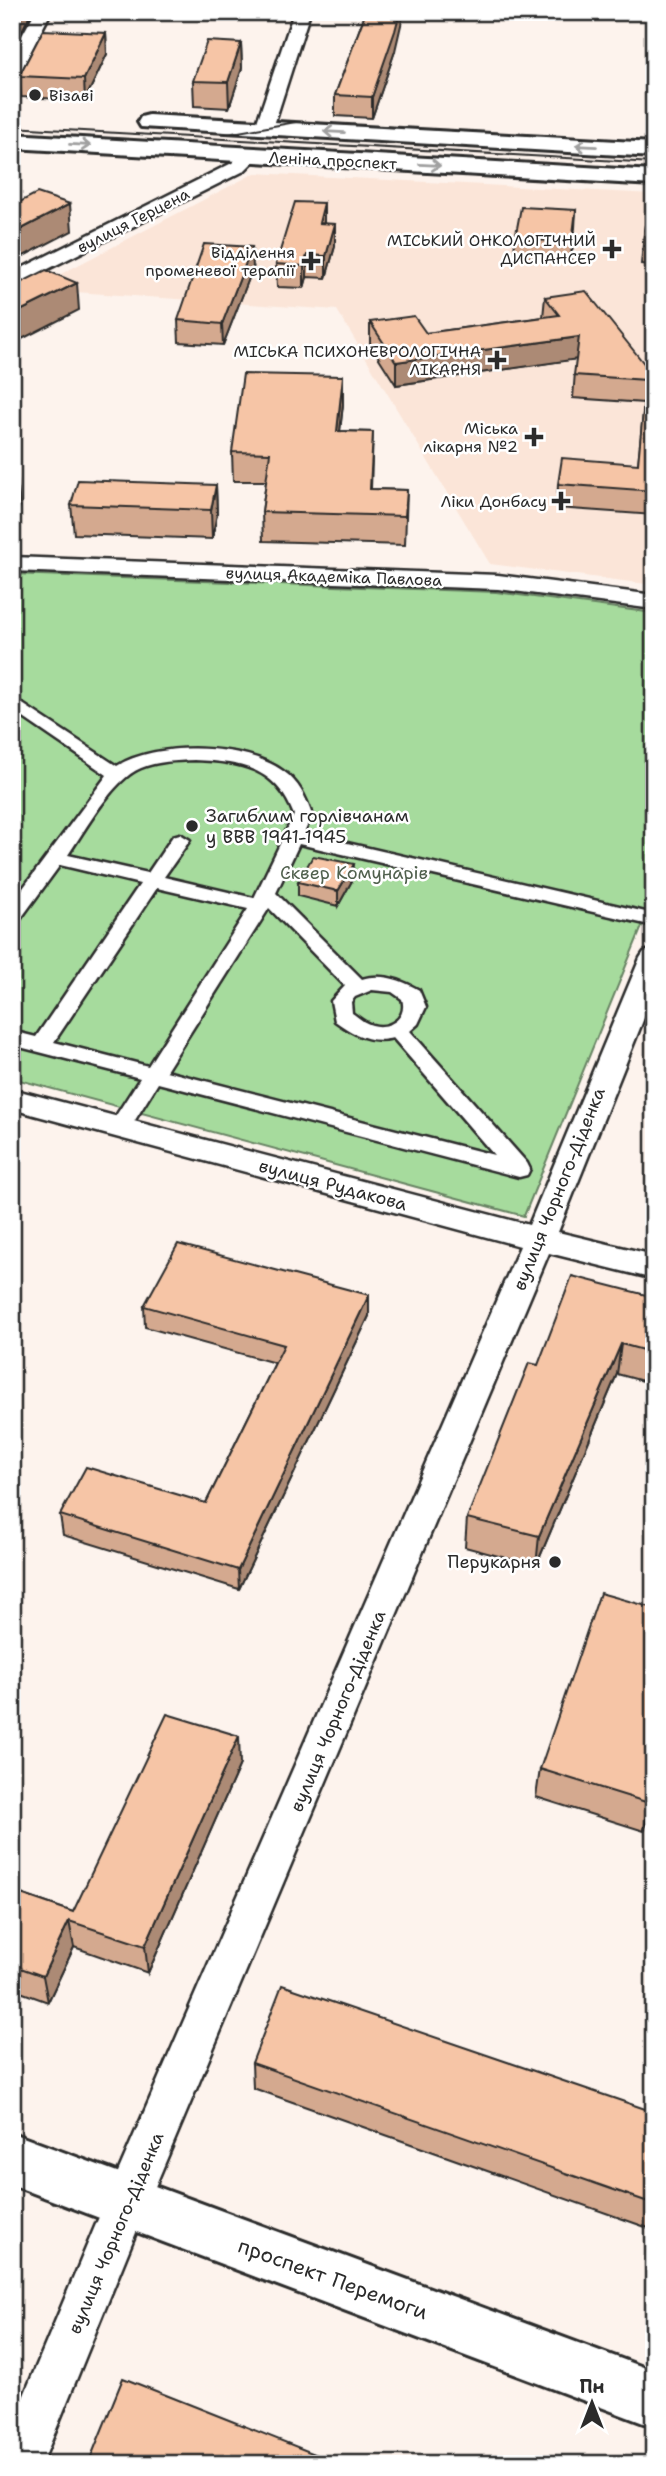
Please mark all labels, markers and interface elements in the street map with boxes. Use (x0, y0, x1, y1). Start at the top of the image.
place label: Візаві (49, 85, 94, 106)
marker: Візаві (27, 87, 43, 103)
one-way arrow (323, 126, 346, 139)
one-way arrow (69, 139, 91, 152)
one-way arrow (575, 139, 597, 152)
street label: Леніна проспект (268, 147, 398, 174)
one-way arrow (418, 159, 441, 172)
street label: вулиця Герцена (73, 183, 193, 258)
place label: МІСЬКИЙ ОНКОЛОГІЧНИЙ ДИСПАНСЕР (387, 230, 596, 269)
marker: МІСЬКИЙ ОНКОЛОГІЧНИЙ ДИСПАНСЕР (602, 239, 622, 259)
place label: Відділення променевої терапії (145, 242, 295, 281)
marker: Відділення променевої терапії (301, 251, 321, 271)
place label: МІСЬКА ПСИХОНЕВРОЛОГІЧНА ЛІКАРНЯ (233, 341, 481, 380)
marker: МІСЬКА ПСИХОНЕВРОЛОГІЧНА ЛІКАРНЯ (487, 350, 507, 370)
place label: Міська лікарня №2 (423, 418, 518, 457)
marker: Міська лікарня №2 (524, 427, 544, 447)
place label: Ліки Донбасу (441, 491, 547, 512)
marker: Ліки Донбасу (553, 493, 569, 509)
street label: вулиця Академіка Павлова (225, 562, 443, 591)
place label: Загиблим горлівчанам у ВВВ 1941-1945 (206, 804, 409, 849)
marker: Загиблим горлівчанам у ВВВ 1941-1945 (184, 818, 200, 834)
park label: Сквер Комунарів (280, 861, 428, 885)
street label: вулиця Чорного-Діденка (507, 1084, 611, 1294)
street label: вулиця Рудакова (256, 1154, 410, 1216)
place label: Перукарня (448, 1550, 541, 1574)
marker: Перукарня (547, 1554, 563, 1570)
street label: вулиця Чорного-Діденка (285, 1606, 391, 1816)
street label: вулиця Чорного-Діденка (63, 2128, 169, 2338)
street label: проспект Перемоги (234, 2232, 432, 2326)
north arrow (558, 2368, 628, 2438)
text: Пн (579, 2374, 605, 2399)

